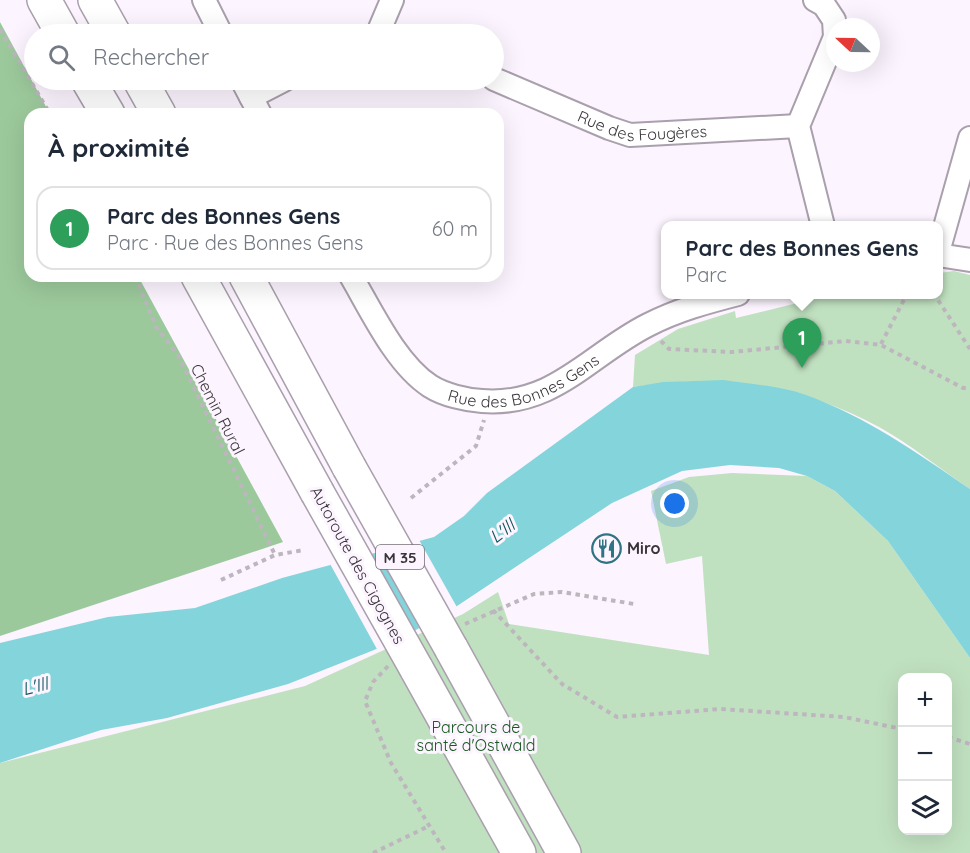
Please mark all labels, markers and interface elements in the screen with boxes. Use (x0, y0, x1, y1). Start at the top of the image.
north arrow (826, 18, 880, 72)
search box (24, 24, 504, 90)
icon: search (45, 41, 78, 74)
text: Rechercher (93, 43, 209, 71)
street label: Rue des Fougères (575, 106, 707, 145)
text: À proximité (48, 131, 190, 164)
text: Parc des Bonnes Gens (107, 202, 340, 230)
text: 1 (66, 216, 73, 241)
text: 60 m (432, 216, 478, 241)
popup (661, 221, 943, 299)
text: Parc · Rue des Bonnes Gens (107, 230, 363, 255)
text: Parc des Bonnes Gens (685, 234, 919, 262)
text: Parc (685, 262, 727, 287)
pin: 1 (782, 318, 822, 368)
street label: Rue des Bonnes Gens (446, 350, 603, 412)
street label: Chemin Rural (187, 360, 249, 458)
street label: Autoroute des Cigognes (306, 483, 410, 647)
your location (660, 489, 689, 518)
water label: L'Ill (485, 513, 521, 548)
restaurant icon: Miro (590, 532, 622, 564)
place label: Miro (627, 538, 660, 558)
road number: M 35 (376, 545, 424, 569)
water label: L'Ill (20, 671, 52, 700)
map controls (898, 673, 952, 835)
button: + (898, 673, 952, 727)
park label: Parcours de santé d'Ostwald (417, 717, 535, 755)
button: − (898, 727, 952, 781)
button: layers (898, 781, 952, 835)

